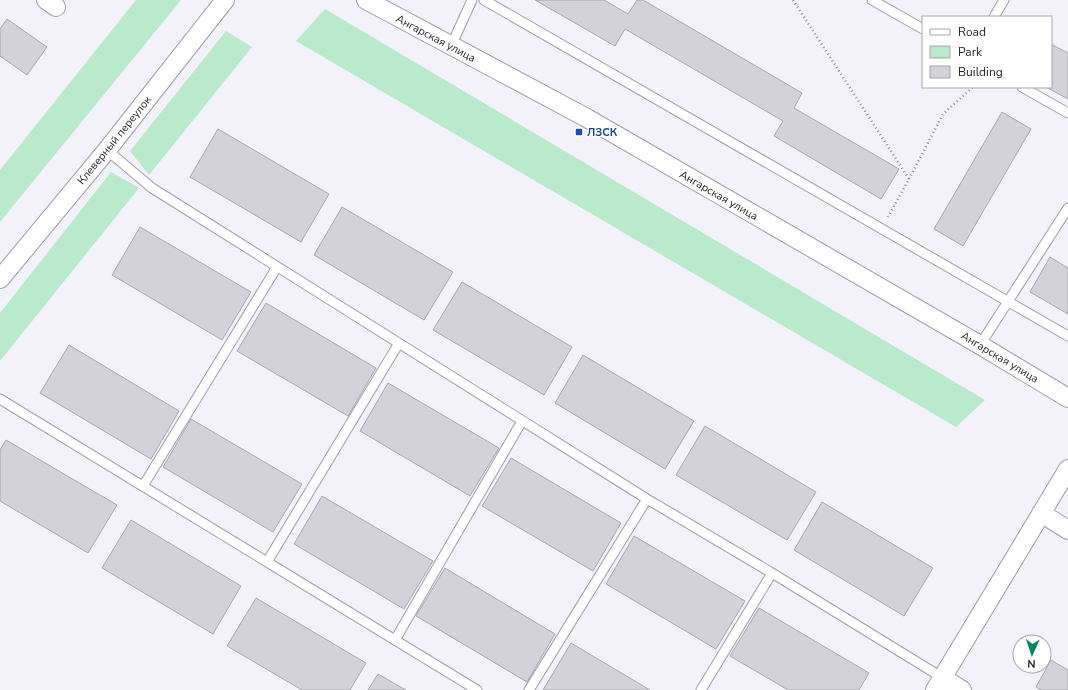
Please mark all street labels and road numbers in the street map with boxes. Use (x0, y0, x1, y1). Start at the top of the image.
street label: Ангарская улица (393, 11, 478, 66)
street label: Клеверный переулок (74, 93, 155, 188)
street label: Ангарская улица (677, 167, 761, 224)
street label: Ангарская улица (958, 328, 1041, 387)

